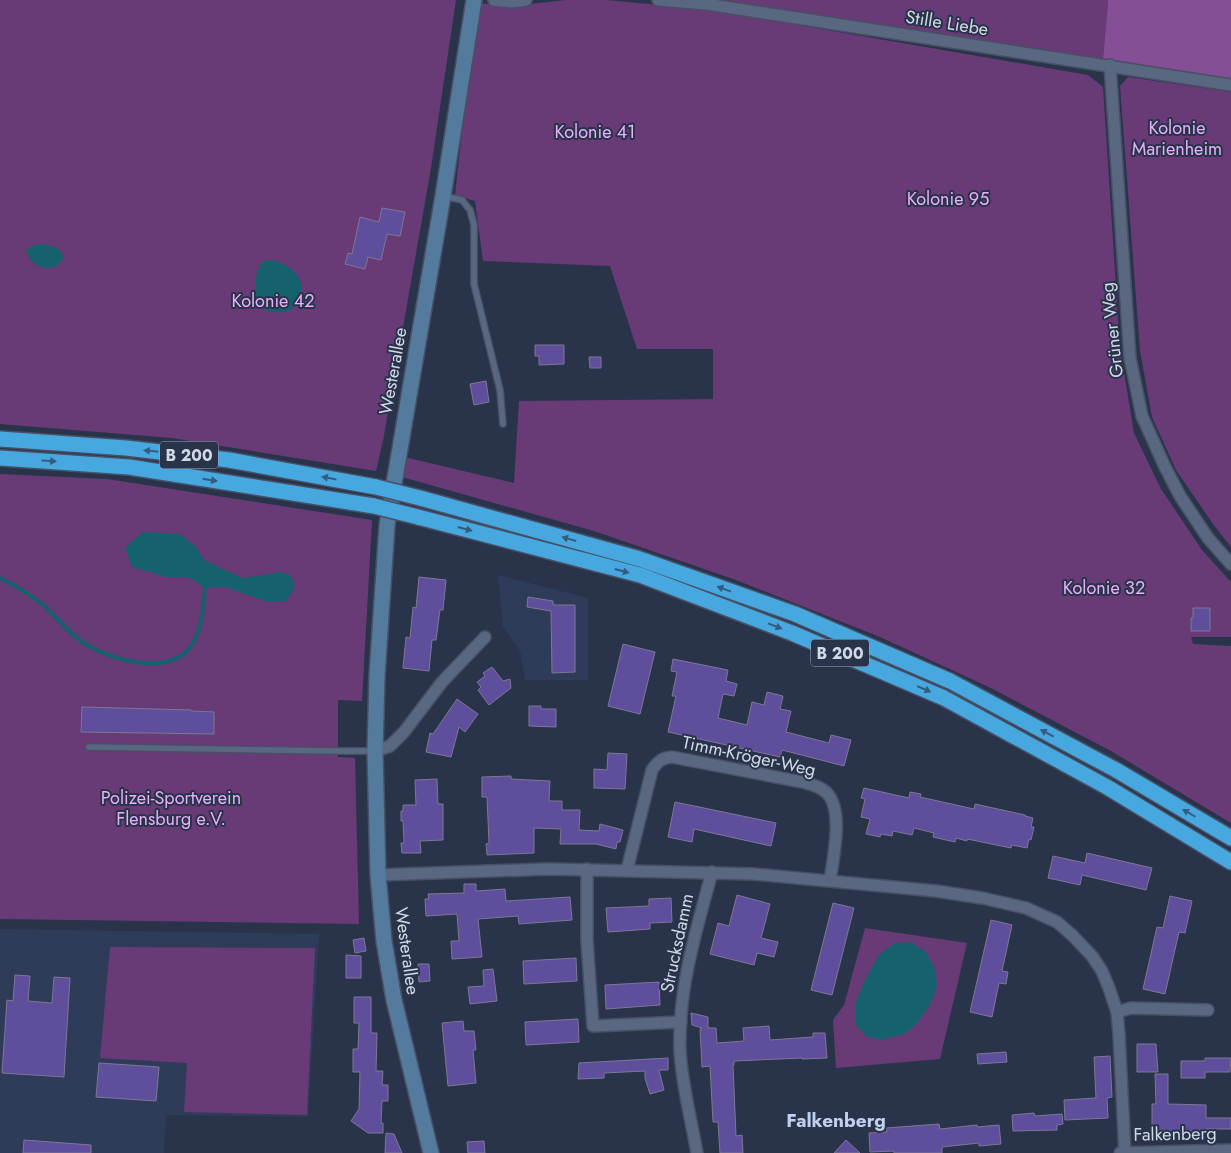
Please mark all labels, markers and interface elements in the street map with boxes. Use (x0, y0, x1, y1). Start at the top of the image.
street label: Stille Liebe (904, 4, 990, 42)
park label: Kolonie Marienheim (1132, 115, 1222, 162)
park label: Kolonie 41 (555, 119, 635, 145)
park label: Kolonie 95 (907, 186, 989, 212)
street label: Grüner Weg (1094, 281, 1130, 379)
park label: Kolonie 42 (232, 288, 314, 314)
street label: Westerallee (373, 325, 413, 417)
road number: B 200 (160, 442, 218, 468)
one-way arrow (142, 447, 158, 455)
one-way arrow (41, 458, 57, 466)
one-way arrow (320, 474, 336, 482)
one-way arrow (202, 477, 218, 485)
one-way arrow (457, 526, 472, 534)
one-way arrow (562, 535, 577, 543)
one-way arrow (614, 567, 629, 575)
park label: Kolonie 32 (1063, 575, 1145, 601)
one-way arrow (716, 585, 731, 592)
one-way arrow (767, 623, 782, 630)
road number: B 200 (811, 640, 869, 666)
one-way arrow (917, 686, 931, 694)
street label: Timm-Kröger-Weg (680, 729, 818, 783)
one-way arrow (1040, 729, 1055, 737)
park label: Polizei-Sportverein Flensburg e.V. (101, 785, 241, 832)
one-way arrow (1182, 808, 1196, 817)
street label: Strucksdamm (654, 891, 700, 995)
street label: Westerallee (388, 906, 426, 996)
district label: Falkenberg (786, 1107, 886, 1134)
street label: Falkenberg (1133, 1120, 1217, 1148)

